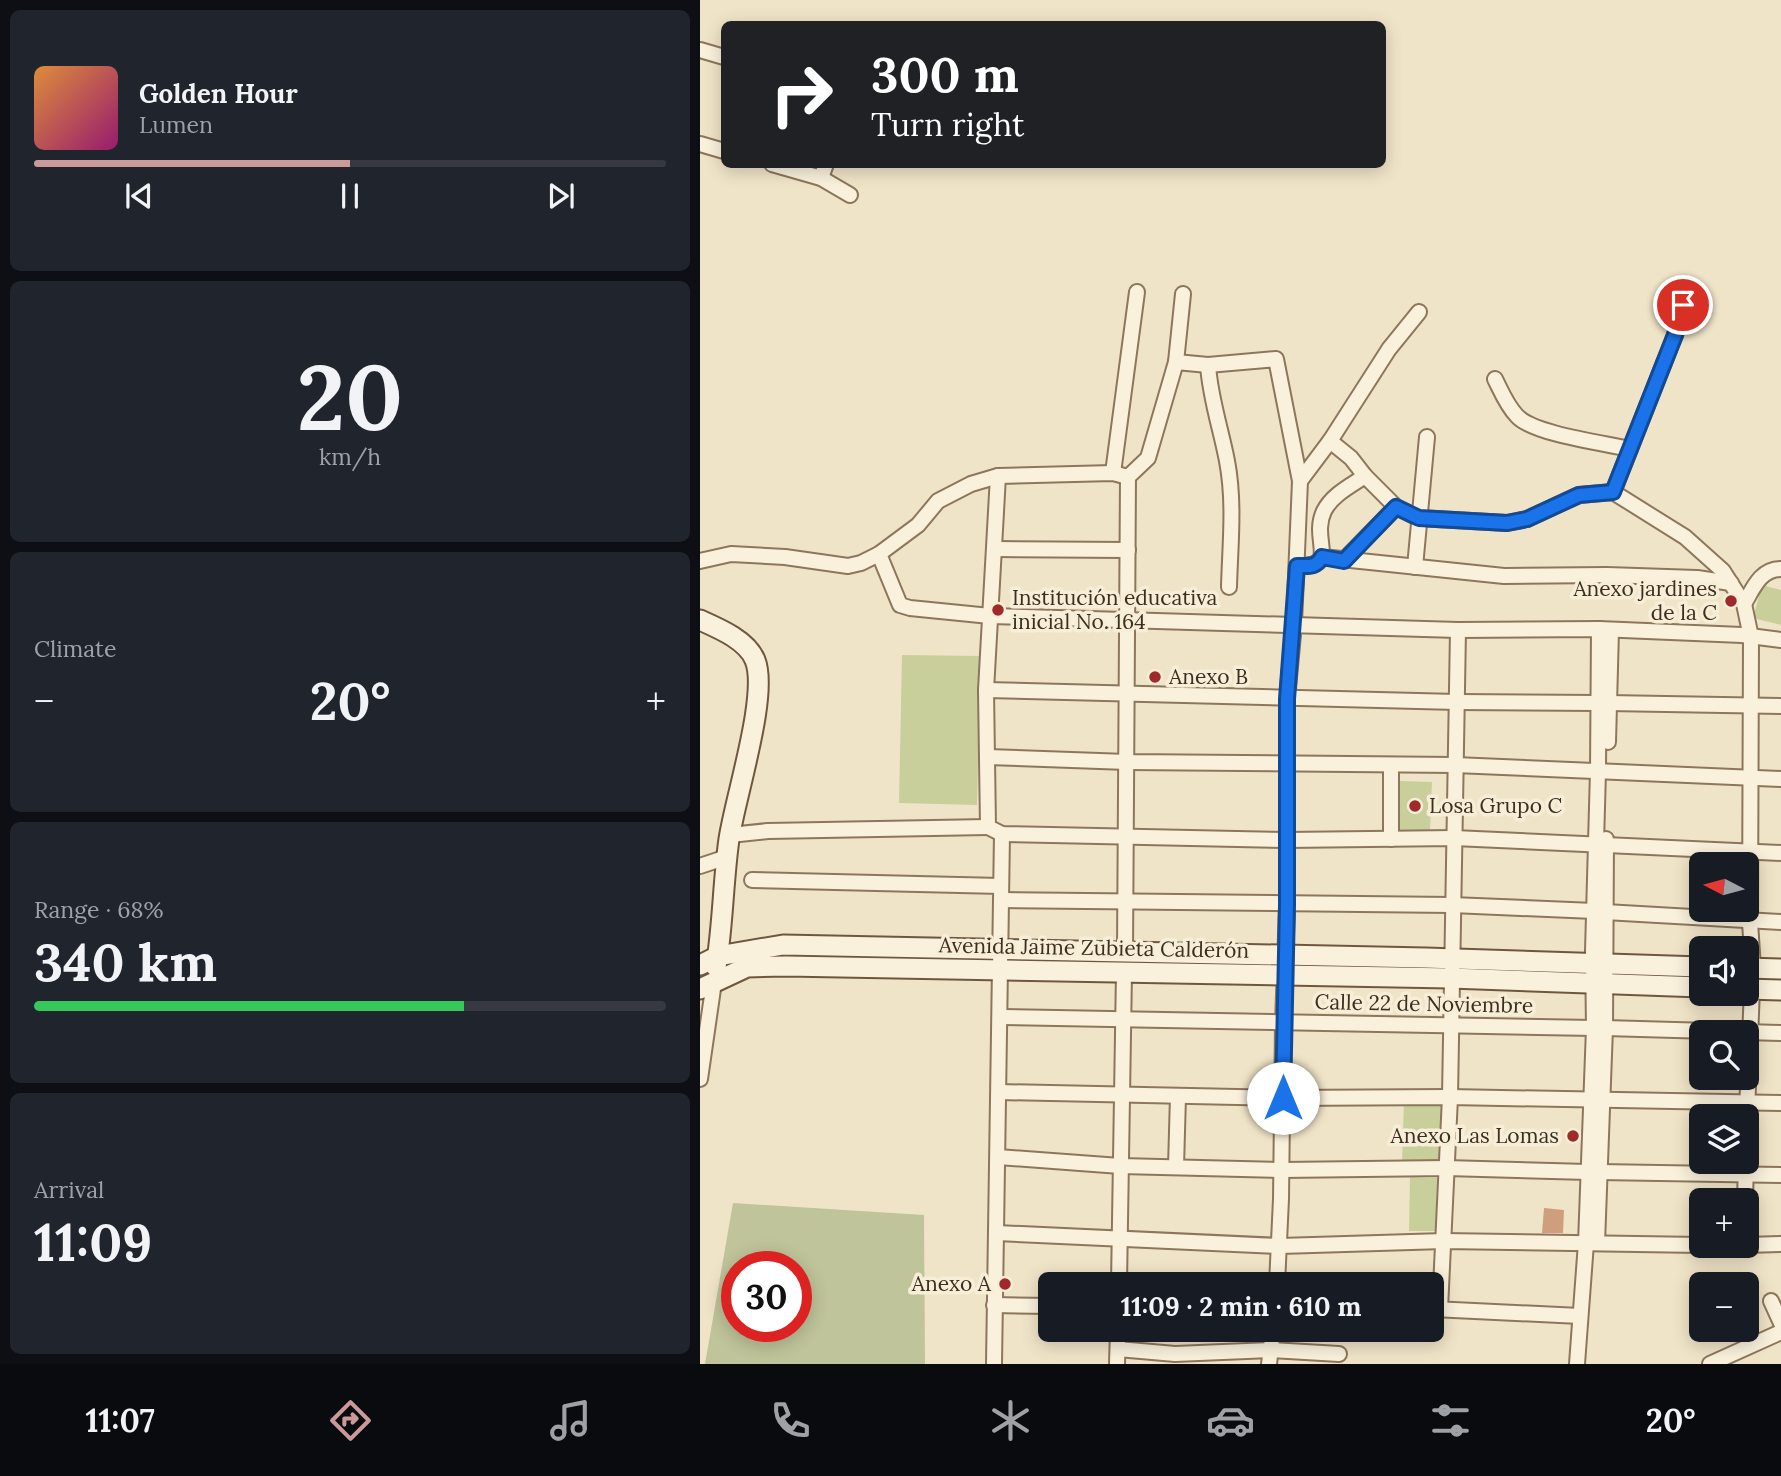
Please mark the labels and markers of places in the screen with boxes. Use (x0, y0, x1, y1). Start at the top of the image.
pin (1653, 275, 1713, 335)
place label: Anexo jardines de la C (1572, 575, 1717, 626)
place label: Institución educativa inicial No. 164 (1012, 584, 1218, 635)
marker: Anexo jardines de la C (1723, 593, 1739, 609)
marker: Institución educativa inicial No. 164 (990, 602, 1006, 618)
place label: Anexo B (1168, 663, 1248, 690)
marker: Anexo B (1147, 669, 1163, 685)
place label: Losa Grupo C (1429, 792, 1562, 819)
marker: Losa Grupo C (1407, 798, 1423, 814)
place label: Anexo Las Lomas (1390, 1122, 1559, 1149)
marker: Anexo Las Lomas (1565, 1128, 1581, 1144)
place label: Anexo A (911, 1270, 992, 1297)
marker: Anexo A (997, 1276, 1013, 1292)

